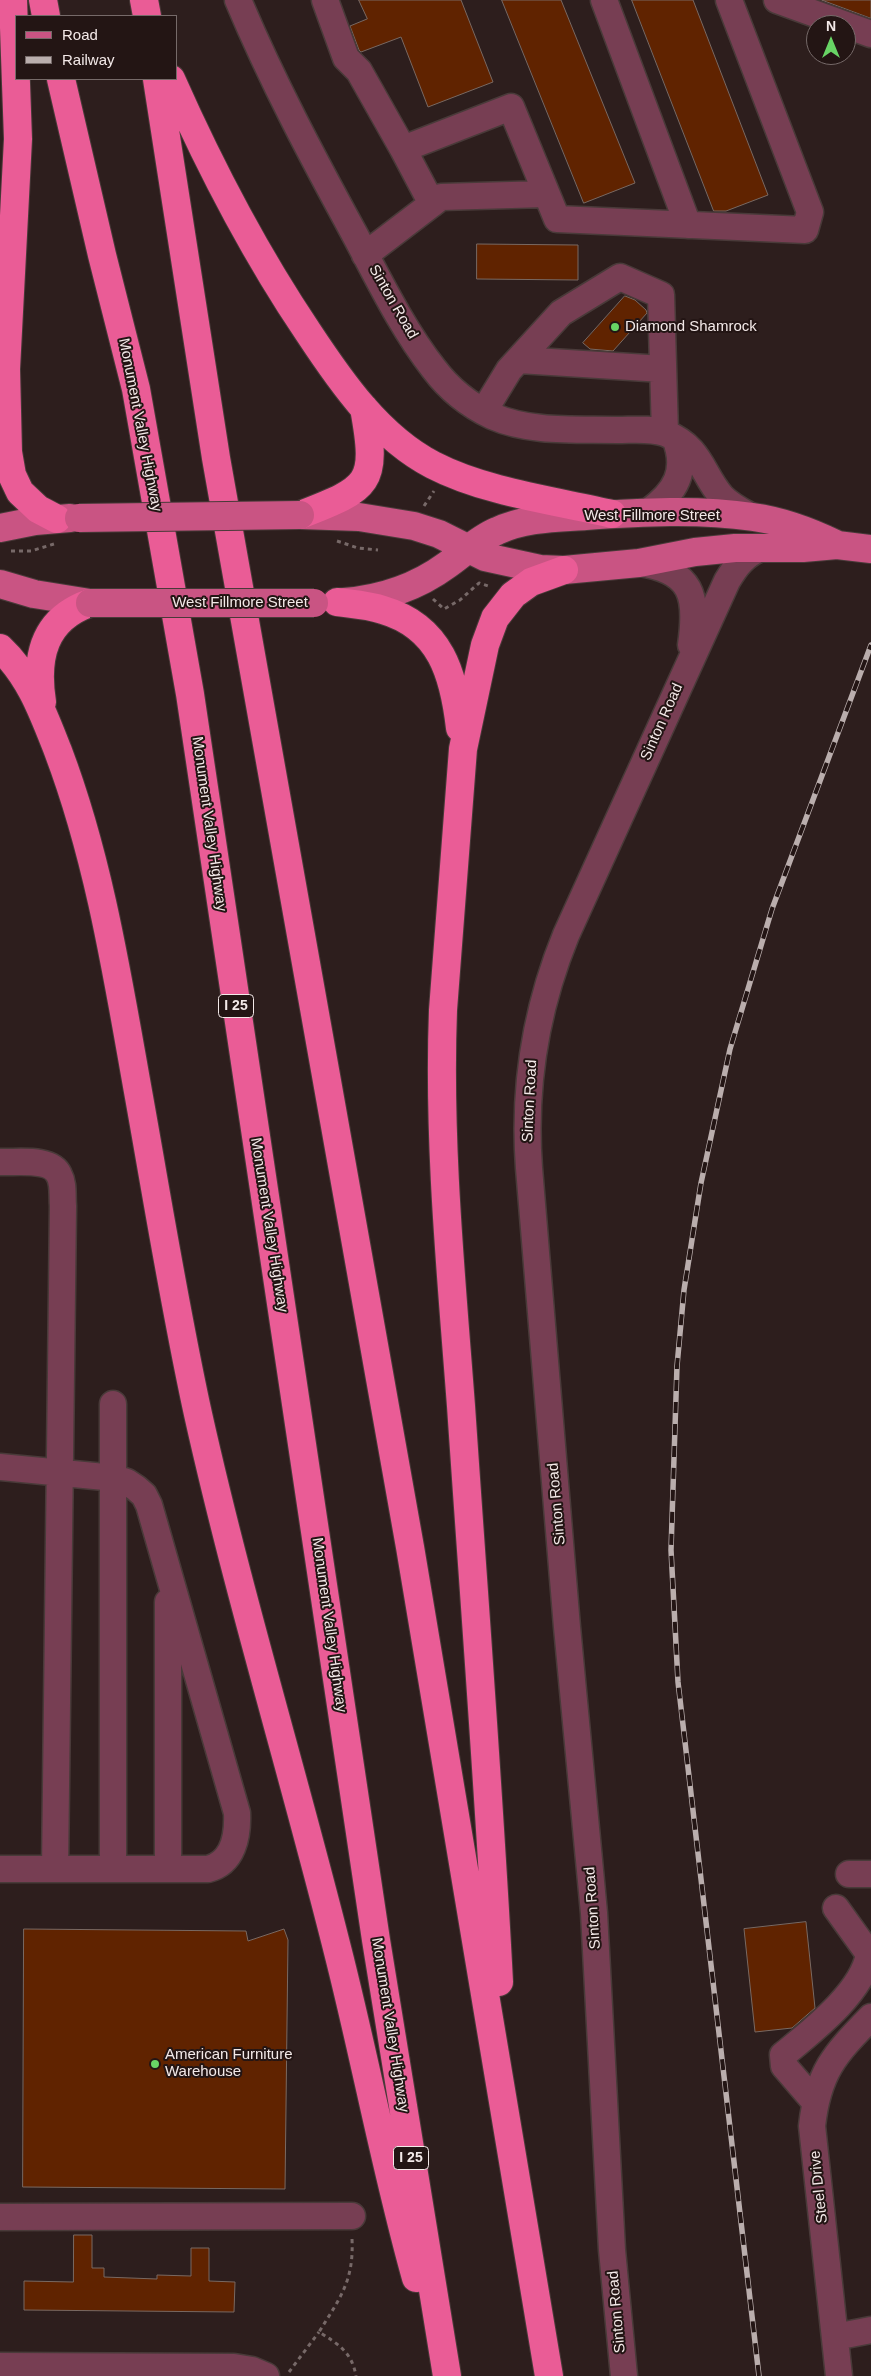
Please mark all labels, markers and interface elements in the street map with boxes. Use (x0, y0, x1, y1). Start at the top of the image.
legend (15, 15, 178, 80)
north arrow (806, 15, 856, 65)
text: N (826, 18, 836, 34)
text: Road (62, 26, 98, 43)
text: Railway (62, 51, 115, 68)
street label: Sinton Road (365, 262, 421, 342)
place label: Diamond Shamrock (625, 318, 757, 336)
marker: Diamond Shamrock (609, 321, 621, 333)
street label: Monument Valley Highway (114, 337, 166, 513)
street label: West Fillmore Street (584, 507, 720, 525)
street label: West Fillmore Street (172, 594, 308, 612)
street label: Sinton Road (637, 681, 687, 763)
street label: Monument Valley Highway (188, 735, 230, 913)
road number: I 25 (218, 994, 254, 1018)
street label: Sinton Road (519, 1059, 541, 1143)
street label: Monument Valley Highway (246, 1136, 292, 1314)
street label: Sinton Road (544, 1462, 570, 1546)
street label: Monument Valley Highway (308, 1536, 350, 1714)
street label: Sinton Road (581, 1866, 605, 1950)
street label: Monument Valley Highway (367, 1936, 413, 2114)
place label: American Furniture Warehouse (165, 2046, 293, 2081)
marker: American Furniture Warehouse (149, 2058, 161, 2070)
road number: I 25 (394, 2146, 428, 2170)
street label: Steel Drive (806, 2150, 832, 2224)
street label: Sinton Road (604, 2270, 630, 2354)

